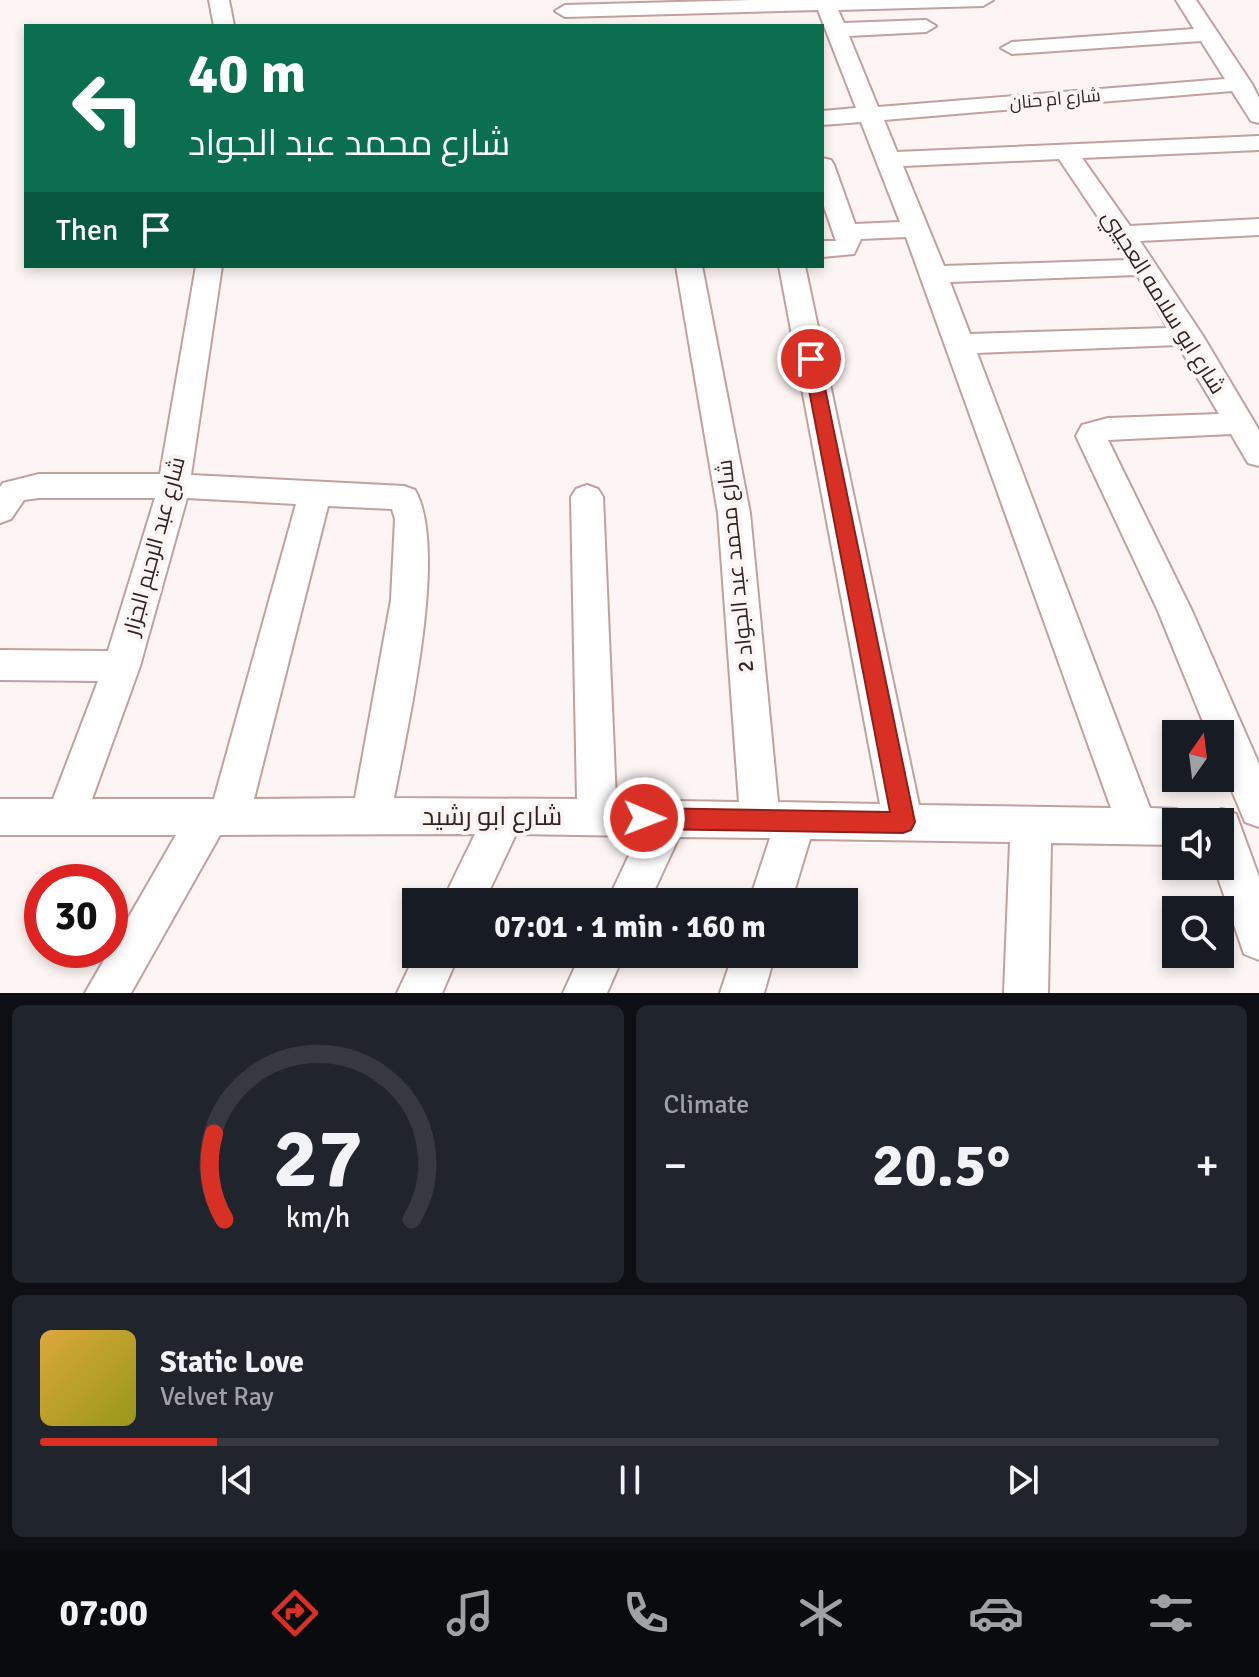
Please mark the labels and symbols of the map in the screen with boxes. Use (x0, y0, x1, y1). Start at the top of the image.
street label: شارع ام حنان (1008, 84, 1102, 115)
street label: شارع ابو سلامه العجيبي (1094, 205, 1232, 400)
pin (777, 325, 845, 393)
street label: شارع عبد الرحيم الجزار (117, 454, 193, 641)
street label: شارع محمد عبد الجواد 2 (710, 458, 761, 674)
north arrow (1162, 720, 1234, 792)
position arrow (602, 776, 686, 860)
street label: شارع ابو رشيد (422, 801, 562, 833)
speed limit sign: 30 (24, 864, 128, 968)

